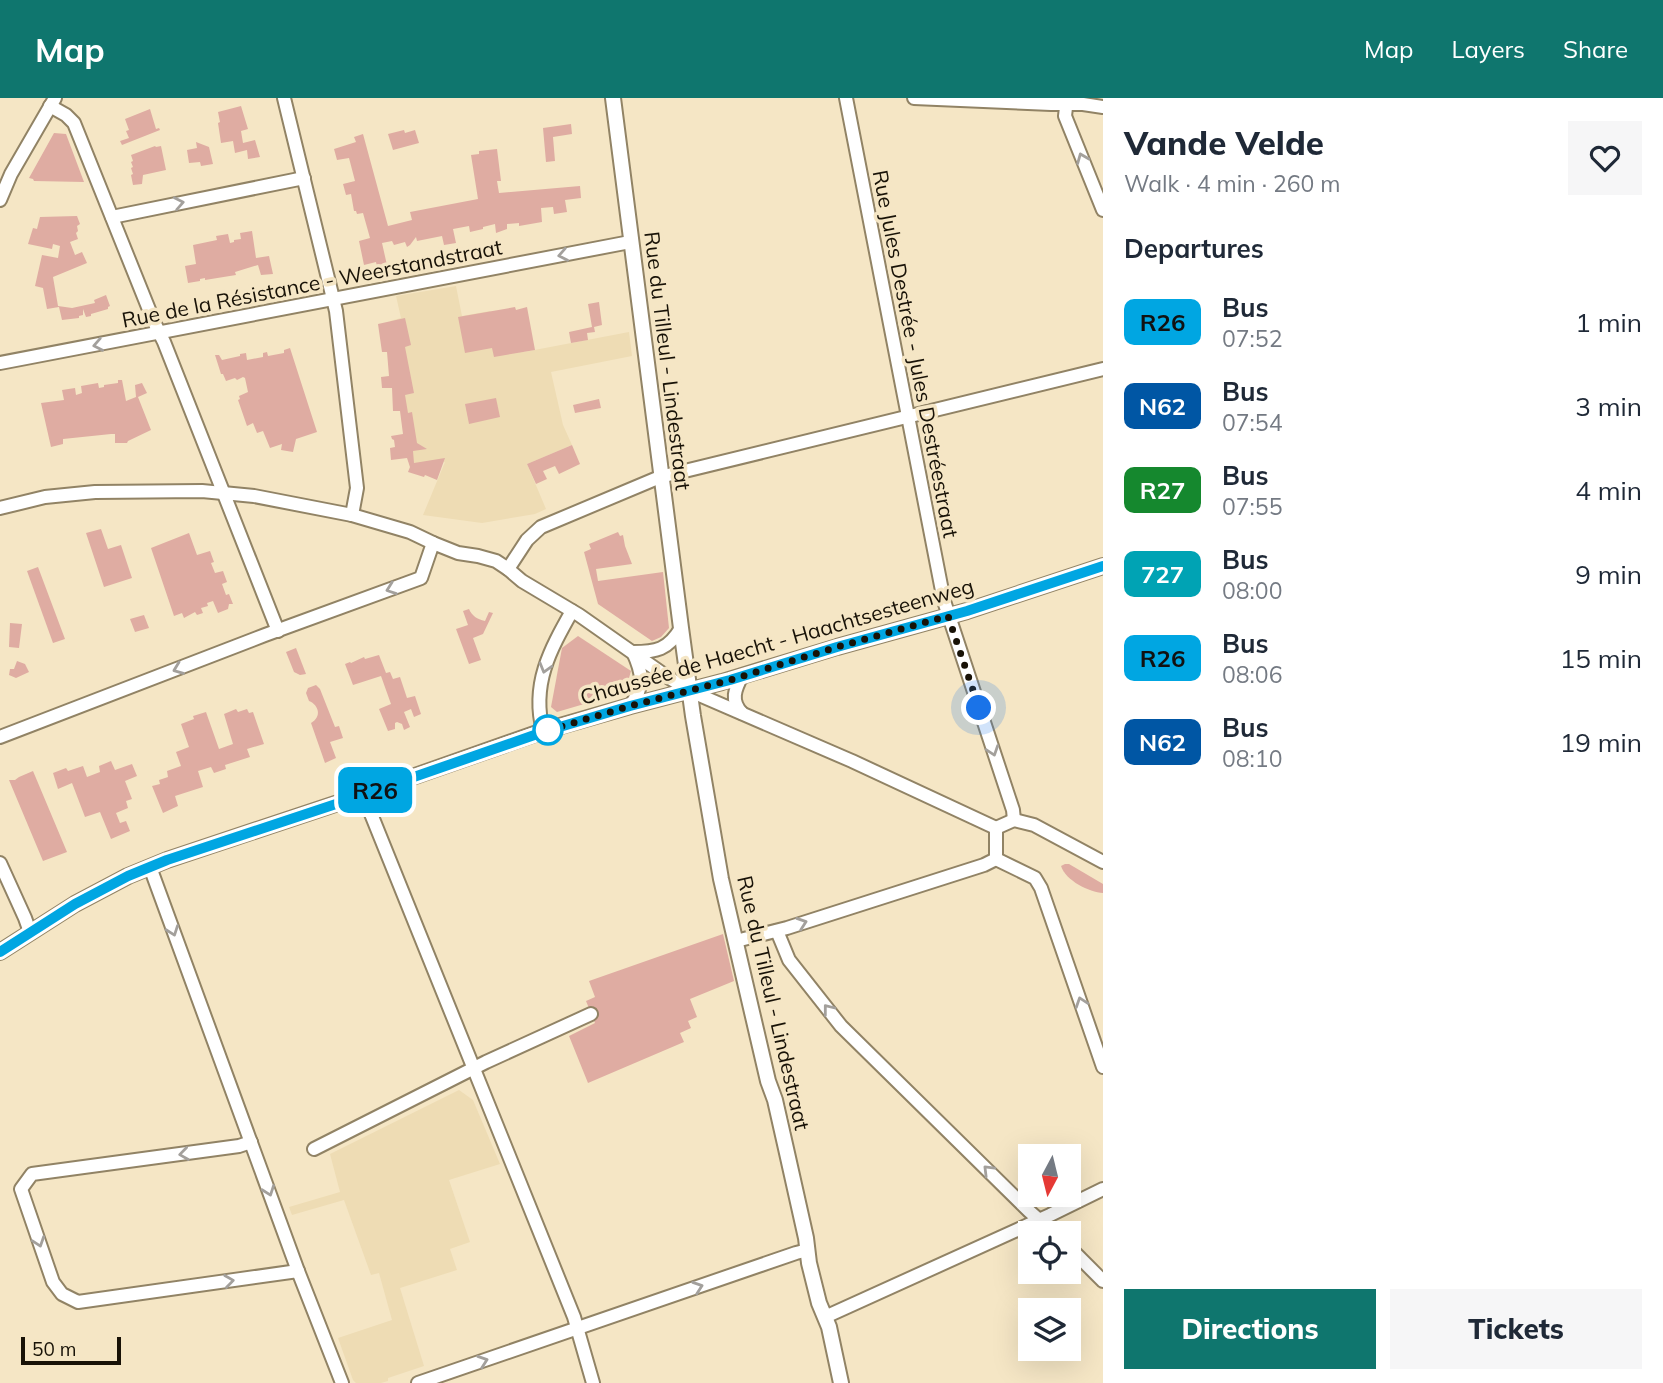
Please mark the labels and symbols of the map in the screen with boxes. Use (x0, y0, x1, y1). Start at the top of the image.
one-way arrow (1076, 152, 1090, 165)
street label: Rue Jules Destrée - Jules Destréestraat (868, 168, 964, 540)
one-way arrow (173, 196, 185, 211)
street label: Rue du Tilleul - Lindestraat (639, 230, 697, 492)
street label: Rue de la Résistance - Weerstandstraat (119, 233, 504, 333)
one-way arrow (557, 247, 569, 262)
one-way arrow (92, 336, 104, 351)
street label: Chaussée de Haecht - Haachtsesteenweg (577, 572, 976, 710)
one-way arrow (386, 581, 398, 595)
one-way arrow (173, 660, 185, 674)
one-way arrow (538, 662, 553, 674)
your location (961, 690, 996, 725)
unlabelled marker (533, 715, 563, 745)
one-way arrow (985, 744, 999, 756)
line badge: R26 (335, 767, 415, 813)
street label: Rue du Tilleul - Lindestraat (732, 873, 816, 1133)
one-way arrow (795, 917, 807, 931)
one-way arrow (165, 925, 179, 937)
one-way arrow (1075, 997, 1089, 1009)
one-way arrow (823, 1004, 836, 1017)
north arrow (1018, 1144, 1082, 1208)
one-way arrow (178, 1146, 190, 1161)
one-way arrow (984, 1166, 996, 1178)
one-way arrow (261, 1184, 275, 1196)
one-way arrow (31, 1236, 45, 1248)
one-way arrow (223, 1273, 235, 1288)
one-way arrow (691, 1281, 704, 1295)
scale bar (21, 1334, 121, 1366)
one-way arrow (476, 1355, 488, 1369)

